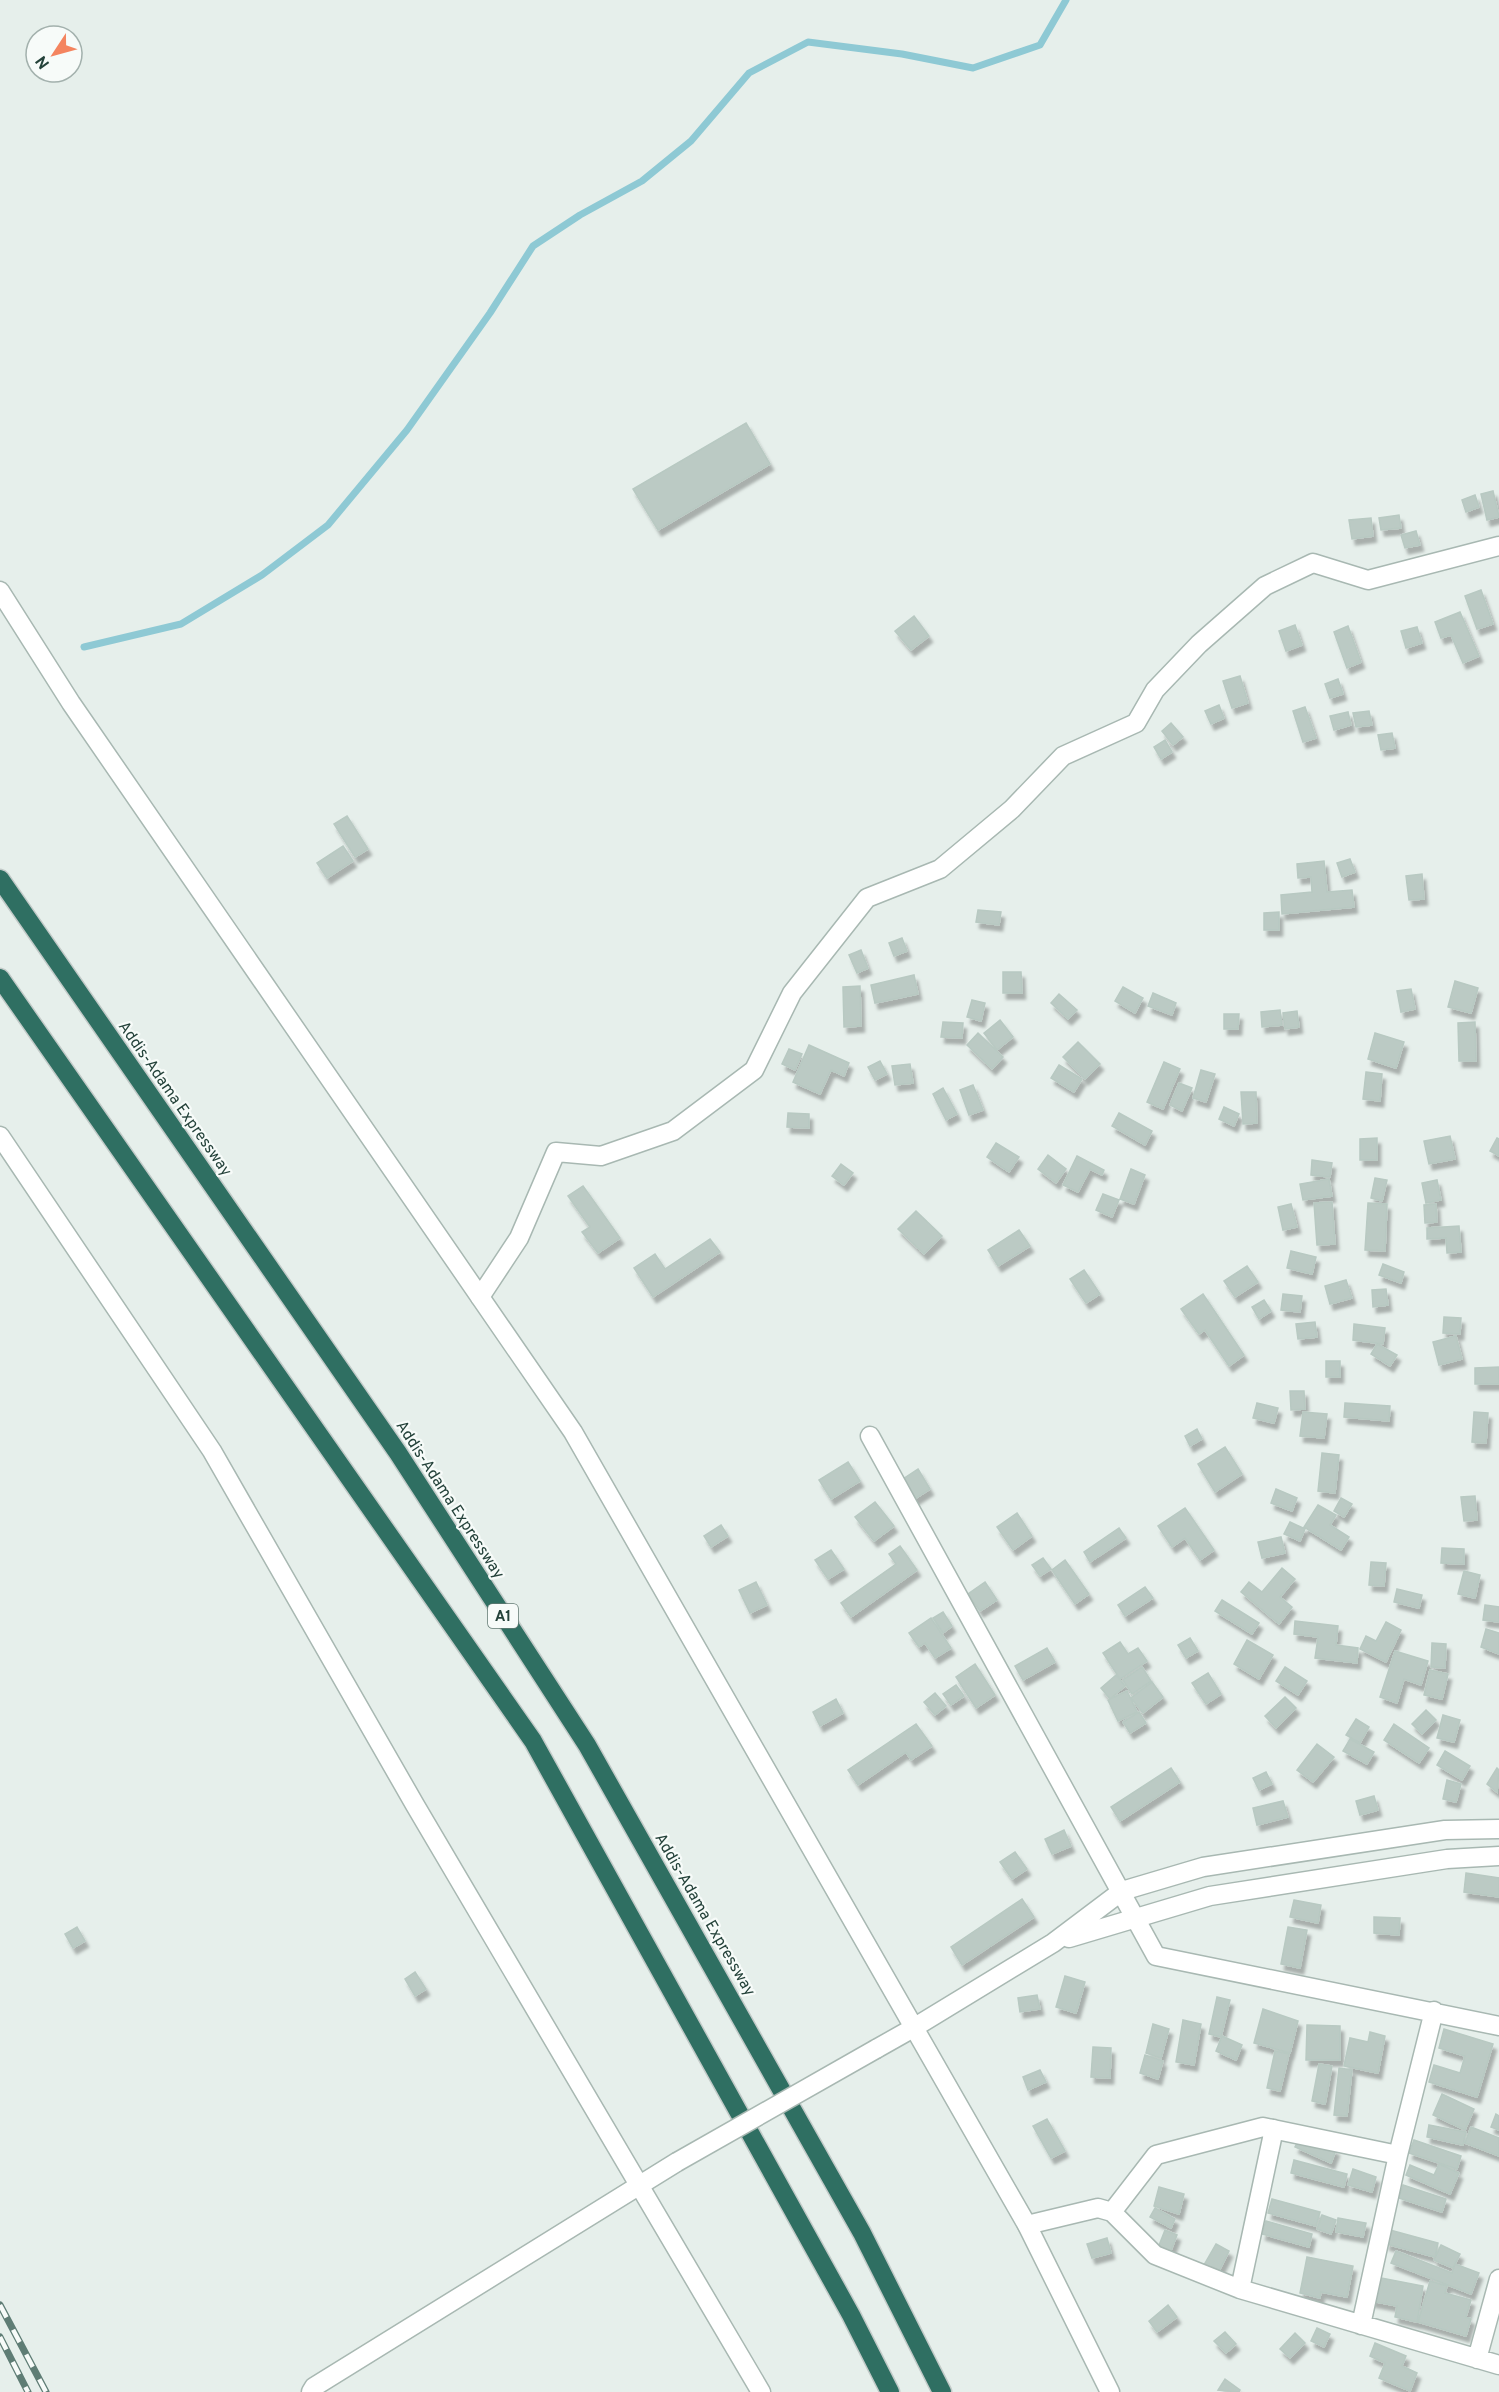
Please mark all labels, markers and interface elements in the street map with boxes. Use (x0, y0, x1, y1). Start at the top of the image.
north arrow (24, 24, 84, 84)
text: N (32, 51, 55, 72)
street label: Addis-Adama Expressway (113, 1018, 236, 1181)
street label: Addis-Adama Expressway (391, 1417, 508, 1583)
road number: A1 (488, 1604, 518, 1628)
street label: Addis-Adama Expressway (649, 1830, 759, 2000)

